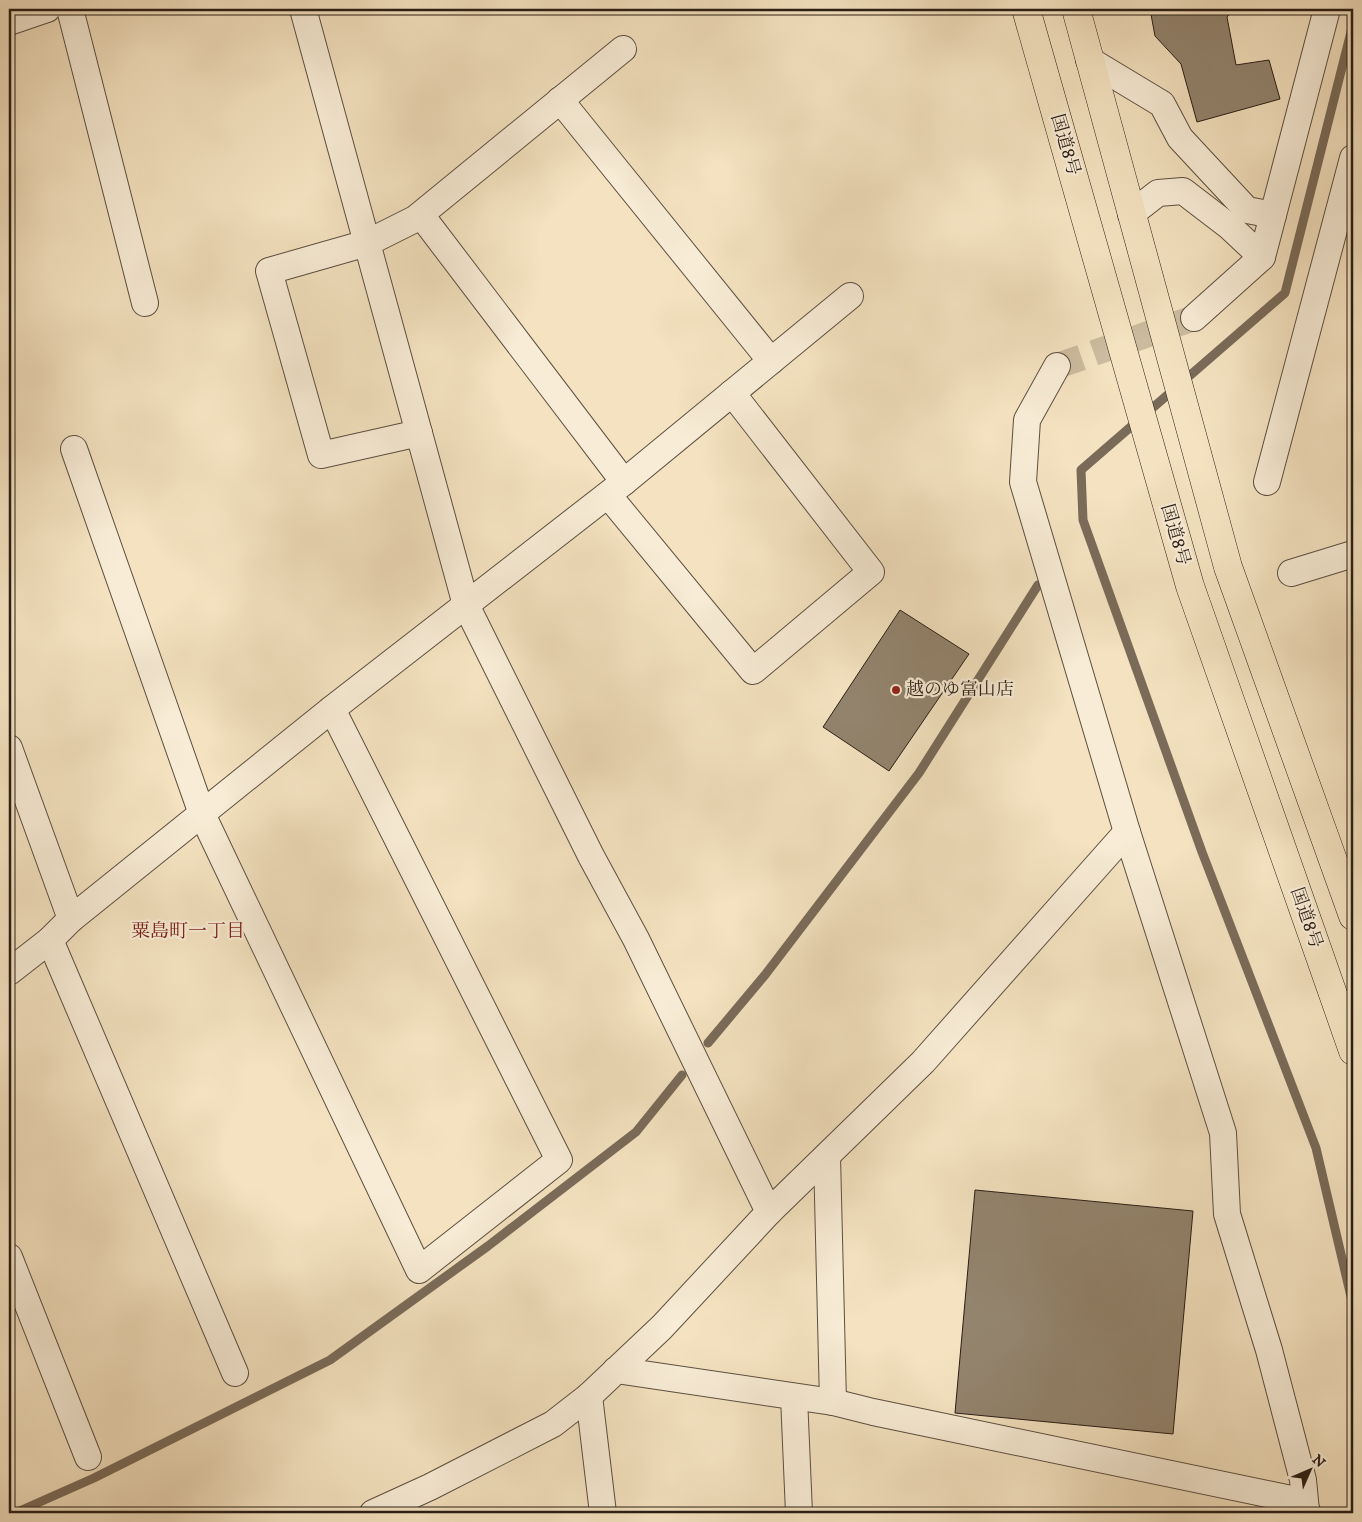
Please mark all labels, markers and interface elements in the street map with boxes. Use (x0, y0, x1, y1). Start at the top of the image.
street label: 国道8号 (1046, 112, 1084, 178)
street label: 国道8号 (1156, 502, 1194, 568)
place label: 越のゆ富山店 (906, 679, 1014, 701)
marker: 越のゆ富山店 (890, 684, 902, 696)
street label: 国道8号 (1285, 885, 1327, 951)
district label: 粟島町一丁目 (131, 920, 245, 943)
north arrow (1284, 1444, 1334, 1494)
text: N (1308, 1451, 1329, 1472)

